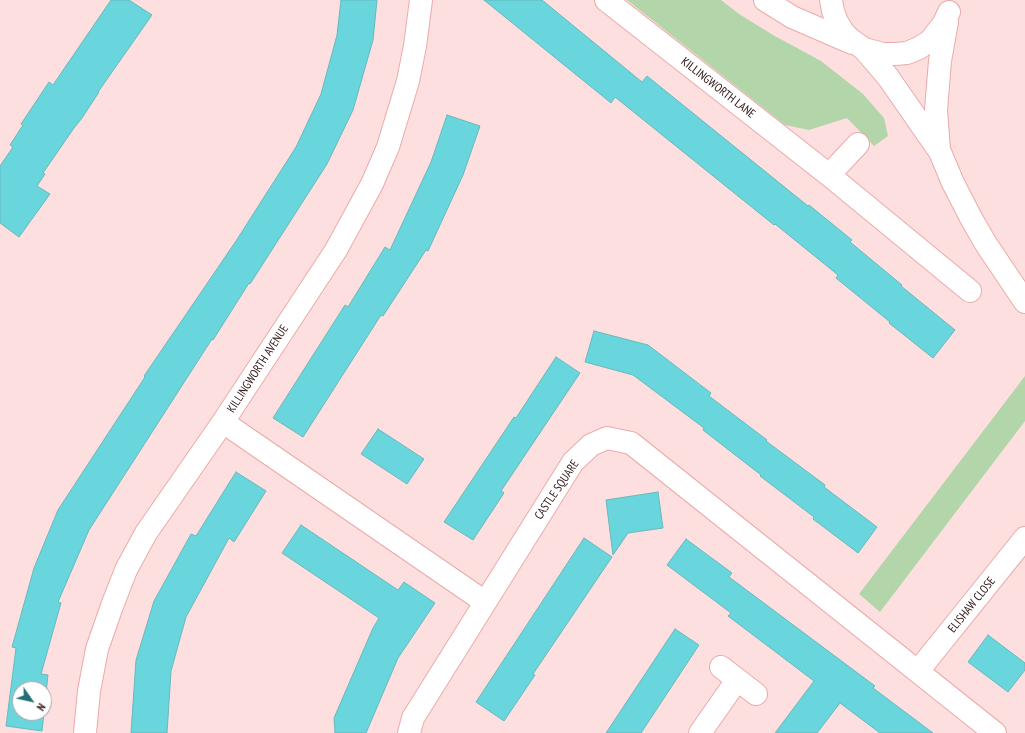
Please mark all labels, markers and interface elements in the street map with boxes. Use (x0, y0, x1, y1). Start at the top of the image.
street label: KILLINGWORTH LANE (678, 55, 758, 121)
street label: KILLINGWORTH AVENUE (224, 322, 292, 416)
street label: CASTLE SQUARE (532, 458, 582, 522)
street label: ELISHAW CLOSE (945, 574, 999, 636)
north arrow (12, 681, 52, 721)
text: N (34, 701, 49, 714)

